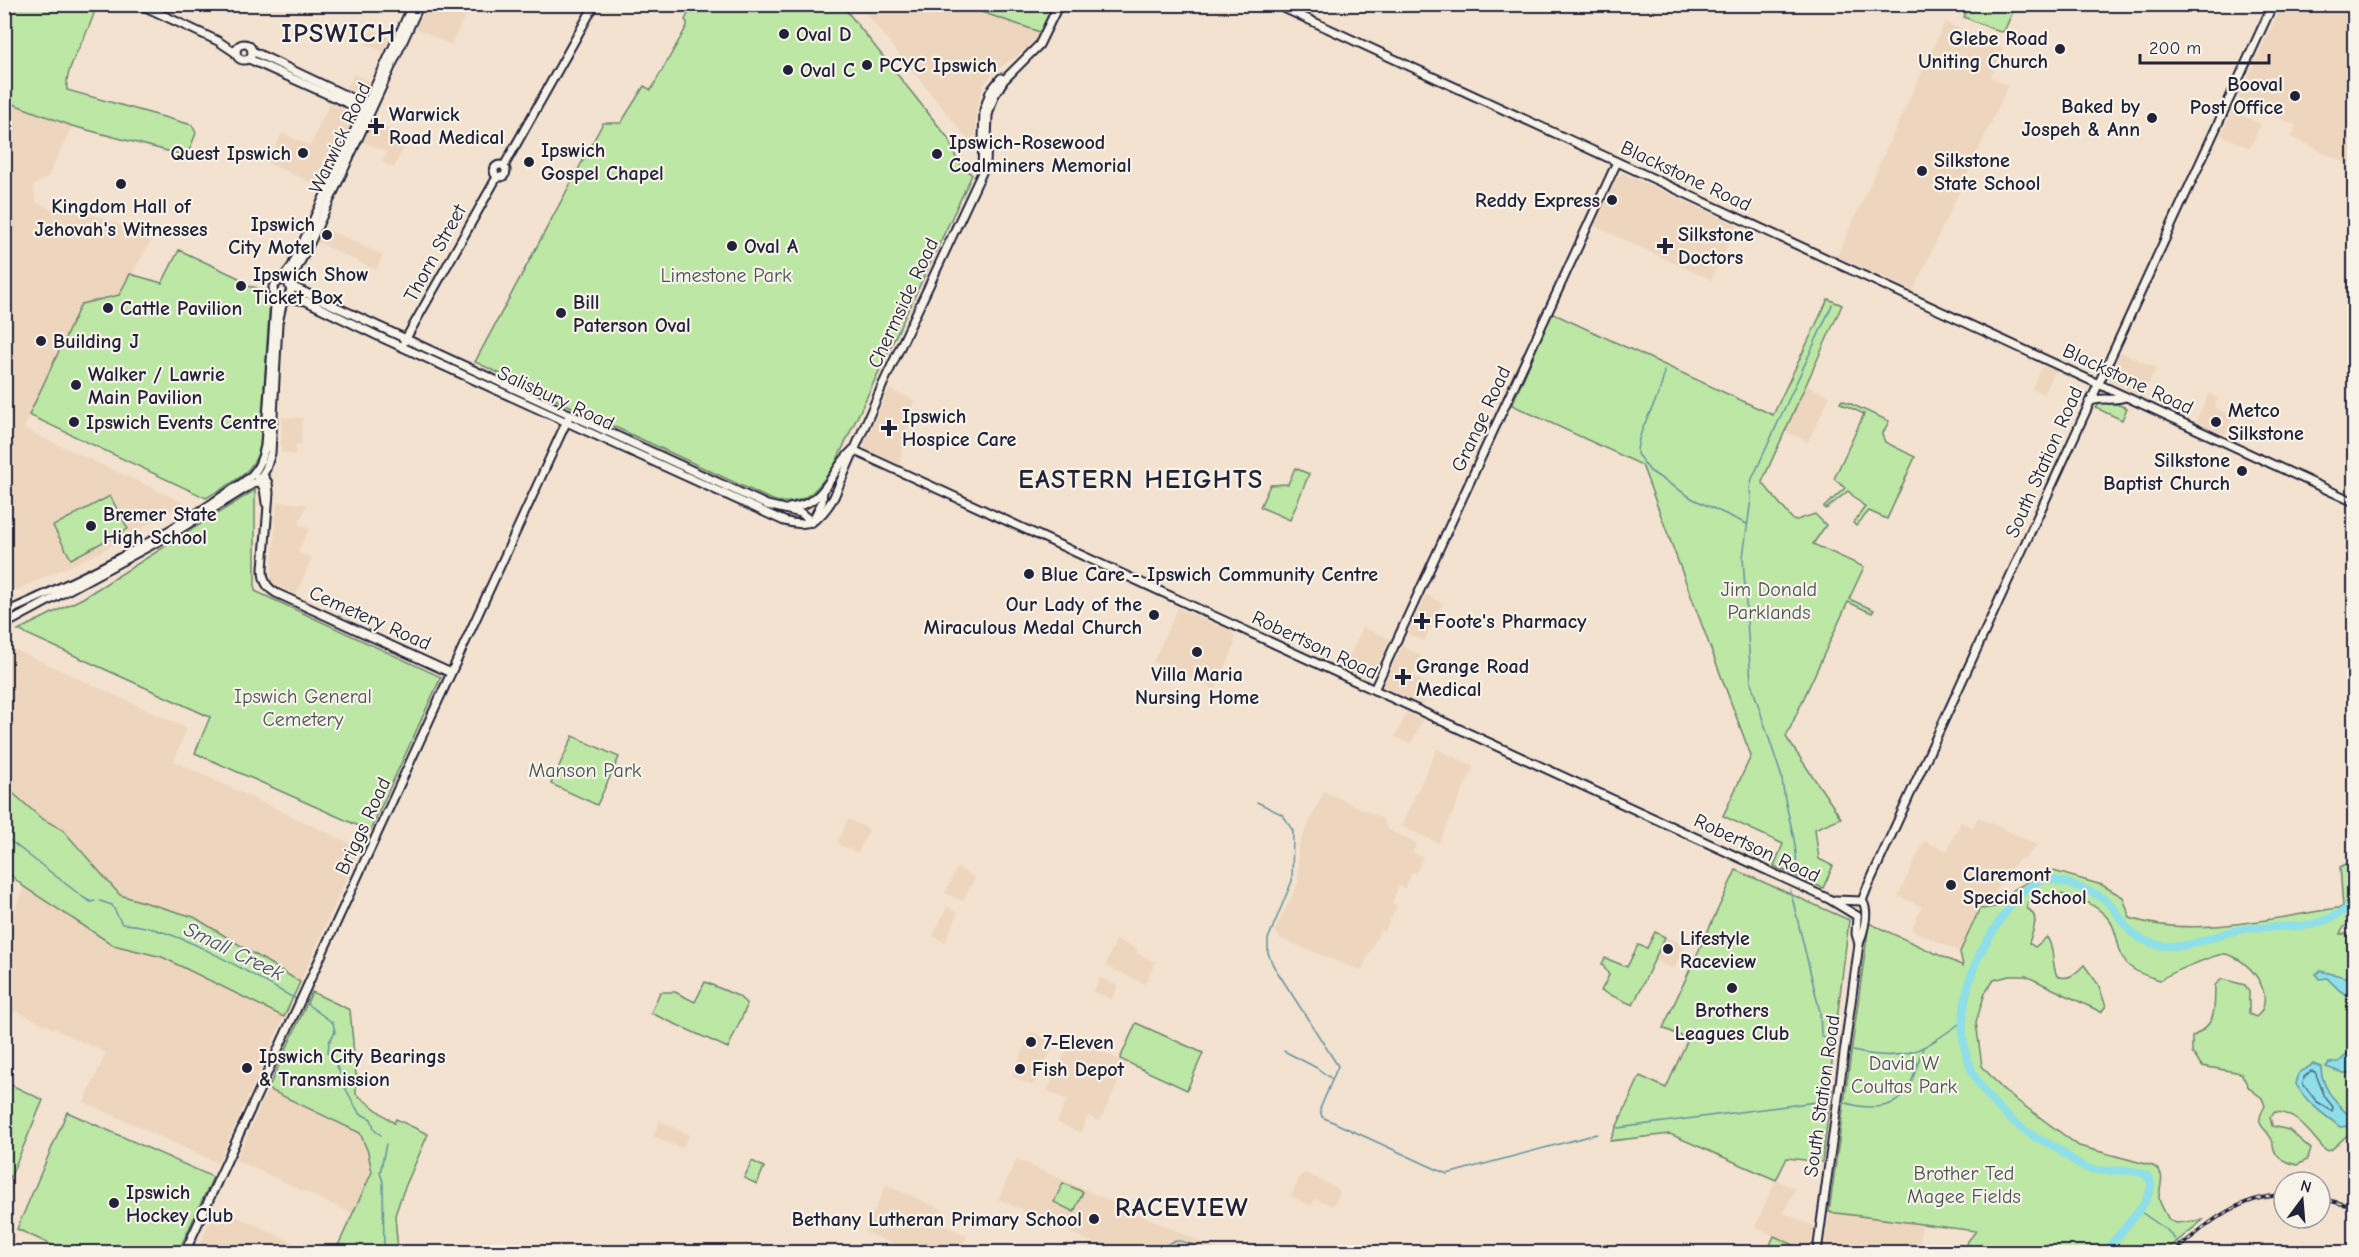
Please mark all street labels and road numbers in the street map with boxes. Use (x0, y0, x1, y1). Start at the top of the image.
street label: Warwick Road (304, 79, 376, 197)
street label: Blackstone Road (1617, 136, 1755, 216)
street label: Thorn Street (399, 199, 472, 306)
street label: Chermside Road (863, 234, 943, 372)
street label: Blackstone Road (2059, 339, 2197, 419)
street label: Salisbury Road (494, 361, 618, 435)
street label: Grange Road (1447, 363, 1515, 475)
street label: South Station Road (2000, 383, 2088, 541)
street label: Cemetery Road (306, 581, 434, 655)
street label: Robertson Road (1248, 606, 1382, 684)
street label: Briggs Road (331, 774, 395, 878)
street label: Robertson Road (1690, 809, 1824, 887)
street label: South Station Road (1799, 1014, 1845, 1178)

